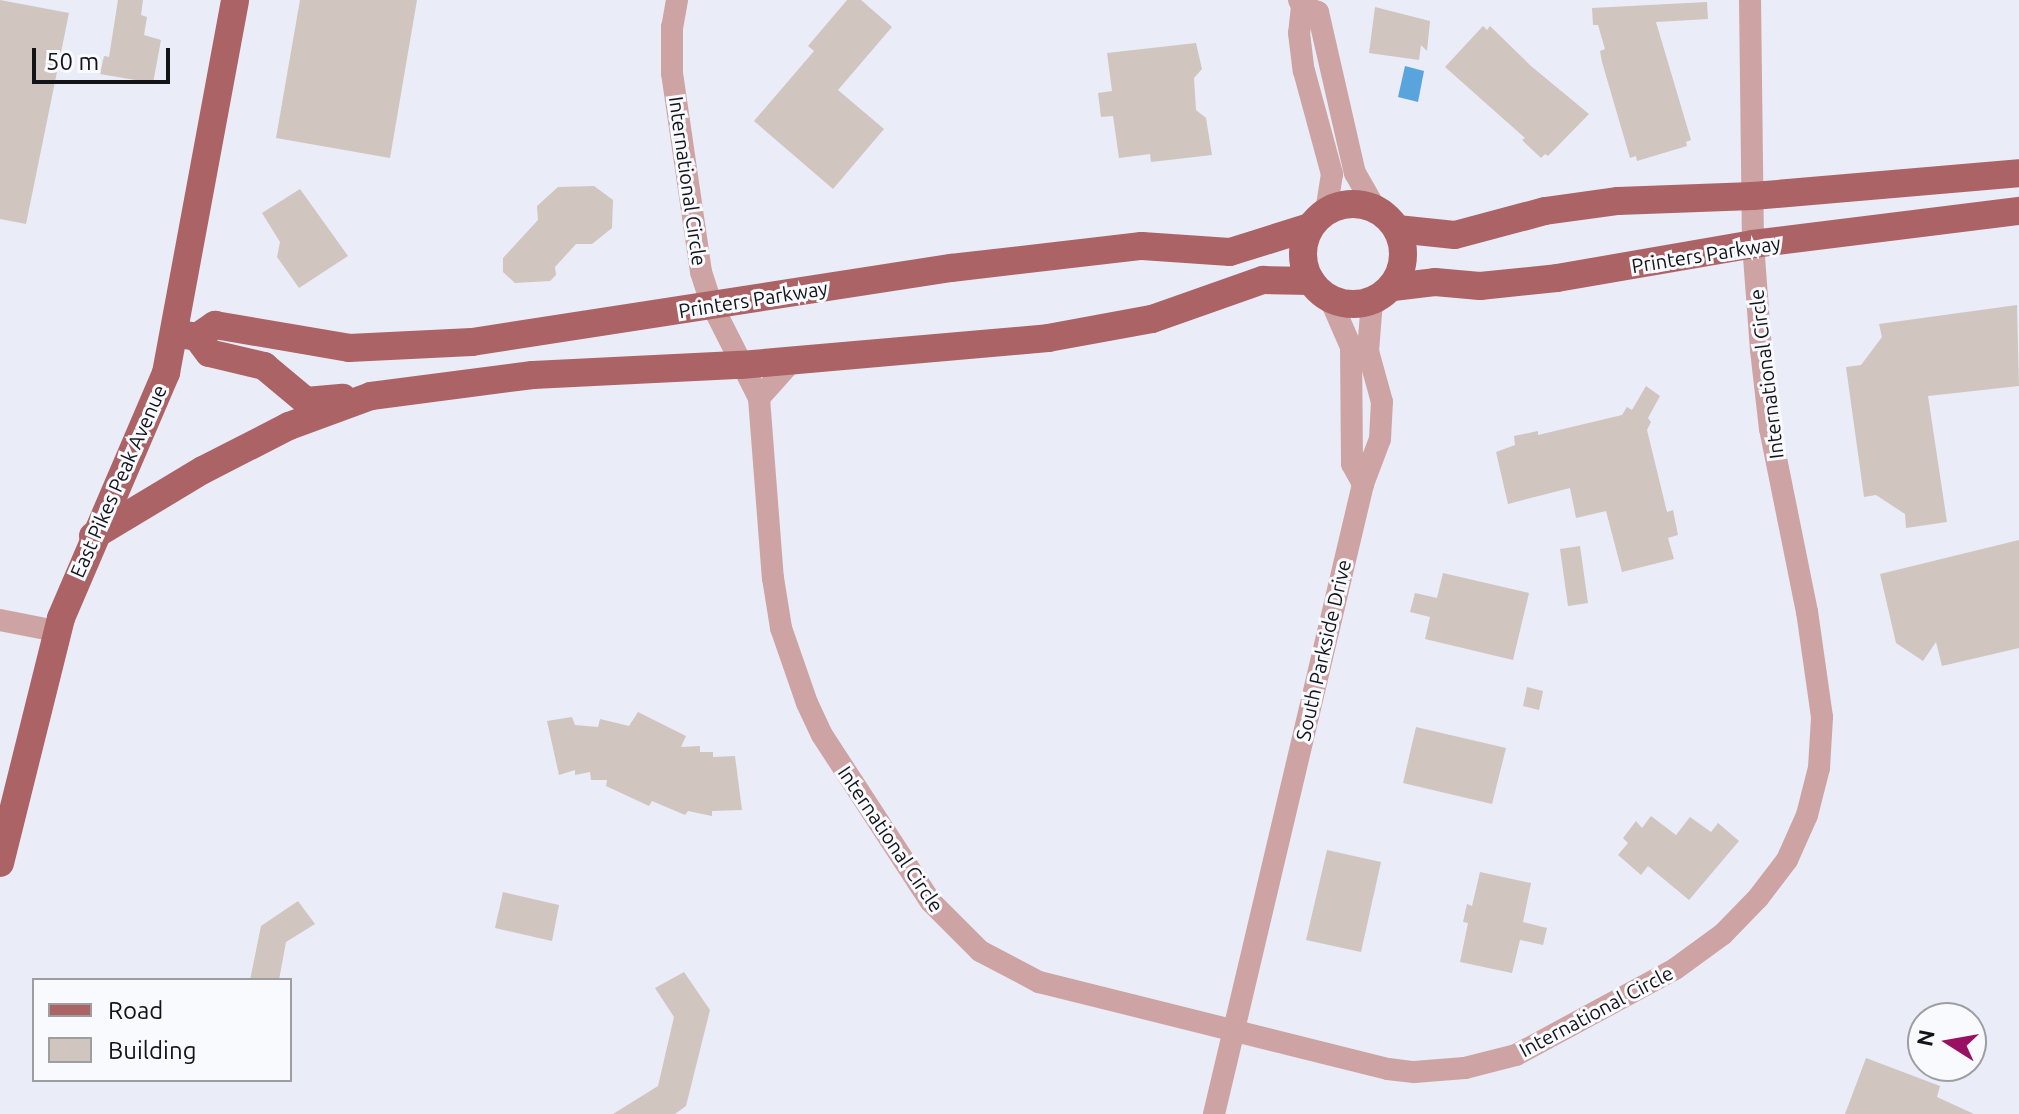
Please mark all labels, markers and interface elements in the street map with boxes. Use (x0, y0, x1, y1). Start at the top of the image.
scale bar (36, 32, 174, 82)
text: 50 m (46, 48, 99, 75)
street label: International Circle (664, 95, 712, 267)
street label: Printers Parkway (1630, 230, 1782, 278)
street label: Printers Parkway (677, 275, 829, 323)
street label: International Circle (1744, 288, 1788, 460)
street label: East Pikes Peak Avenue (65, 381, 171, 581)
street label: South Parkside Drive (1290, 557, 1356, 743)
street label: International Circle (833, 761, 949, 917)
street label: International Circle (1515, 960, 1677, 1062)
legend (32, 978, 292, 1082)
text: Road (108, 997, 163, 1024)
north arrow (1907, 1002, 1987, 1082)
text: N (1911, 1027, 1939, 1048)
text: Building (108, 1037, 196, 1064)

